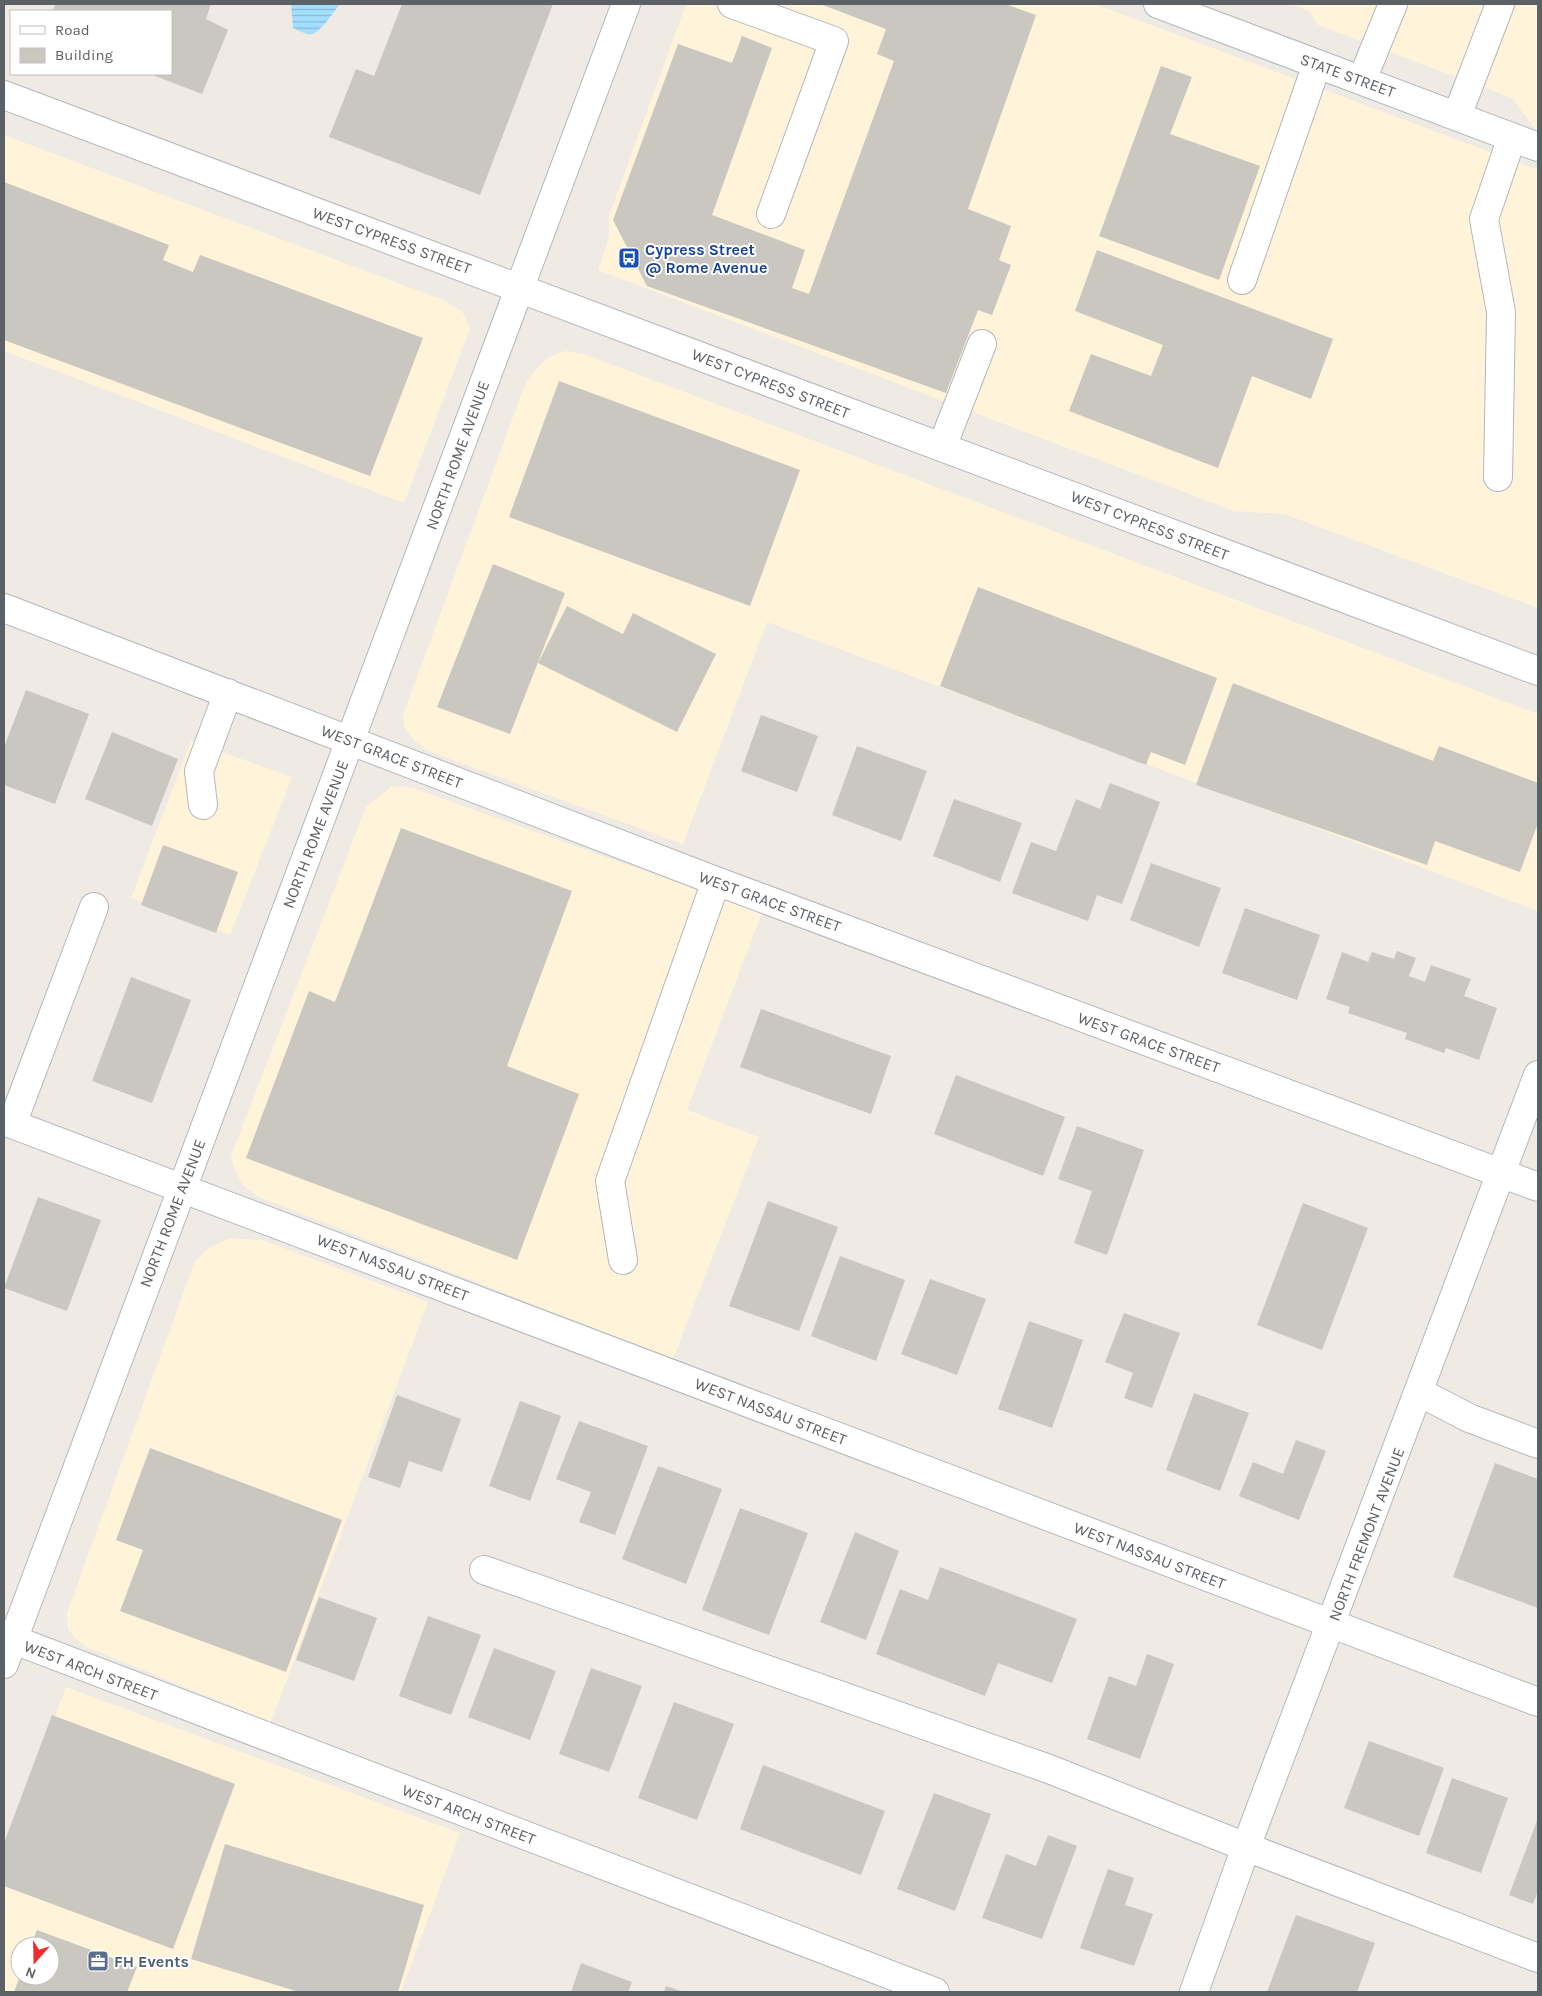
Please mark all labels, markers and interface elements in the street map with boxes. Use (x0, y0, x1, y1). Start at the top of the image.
legend (10, 10, 172, 75)
text: Road (55, 21, 90, 39)
text: Building (55, 46, 113, 64)
street label: STATE STREET (1298, 49, 1398, 101)
street label: WEST CYPRESS STREET (310, 203, 474, 278)
place label: Cypress Street @ Rome Avenue (645, 240, 768, 277)
bus stop icon: Cypress Street @ Rome Avenue (617, 246, 641, 270)
street label: WEST CYPRESS STREET (689, 345, 852, 422)
street label: NORTH ROME AVENUE (422, 378, 493, 532)
street label: WEST CYPRESS STREET (1068, 487, 1231, 564)
street label: WEST GRACE STREET (318, 721, 465, 792)
street label: NORTH ROME AVENUE (278, 757, 352, 911)
street label: WEST GRACE STREET (696, 867, 844, 936)
street label: WEST GRACE STREET (1075, 1008, 1223, 1077)
street label: NORTH ROME AVENUE (135, 1136, 209, 1290)
street label: WEST NASSAU STREET (314, 1230, 471, 1305)
street label: WEST NASSAU STREET (692, 1374, 849, 1449)
street label: NORTH FREMONT AVENUE (1325, 1445, 1408, 1624)
street label: WEST NASSAU STREET (1071, 1518, 1228, 1593)
street label: WEST ARCH STREET (21, 1636, 160, 1705)
street label: WEST ARCH STREET (399, 1780, 538, 1849)
north arrow (10, 1936, 60, 1986)
office icon: FH Events (86, 1949, 110, 1973)
place label: FH Events (114, 1952, 189, 1971)
text: N (23, 1963, 38, 1982)

